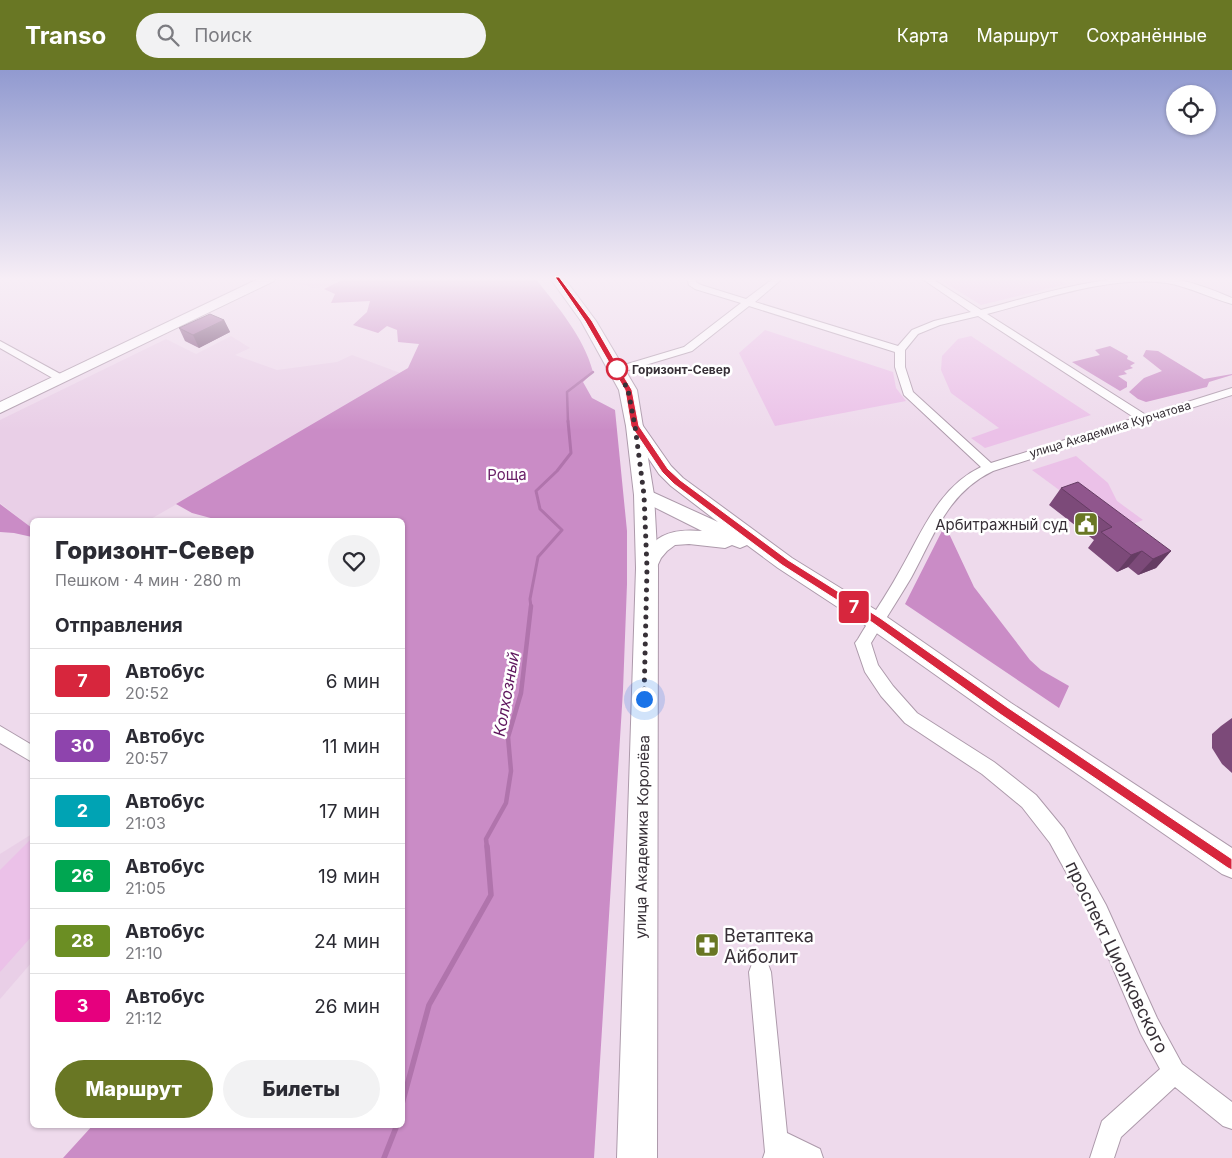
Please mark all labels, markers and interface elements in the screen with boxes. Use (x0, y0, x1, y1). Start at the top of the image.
search box (136, 13, 486, 58)
text: Transo (25, 21, 106, 50)
icon: search (154, 21, 182, 49)
text: Поиск (194, 24, 252, 47)
text: Карта (897, 25, 949, 46)
text: Маршрут (977, 25, 1058, 46)
text: Сохранённые (1086, 25, 1207, 46)
map controls (1166, 85, 1216, 135)
button: locate (1166, 85, 1216, 135)
marker: Горизонт-Север (606, 358, 628, 380)
place label: Горизонт-Север (632, 362, 731, 377)
street label: улица Академика Курчатова (1027, 397, 1193, 461)
park label: Роща (487, 465, 527, 484)
public building icon: Арбитражный суд (1073, 511, 1099, 537)
place label: Арбитражный суд (935, 515, 1068, 534)
button: heart (328, 535, 380, 587)
text: Горизонт-Север (55, 536, 254, 565)
text: Пешком · 4 мин · 280 m (55, 570, 241, 590)
line badge: 7 (838, 591, 870, 623)
text: 7 (849, 596, 859, 617)
text: Отправления (55, 614, 183, 637)
water label: Колхозный (489, 650, 523, 738)
text: Автобус (125, 660, 205, 683)
text: 7 (77, 670, 88, 691)
text: 6 мин (326, 670, 380, 693)
text: 20:52 (125, 683, 169, 703)
your location (632, 687, 657, 712)
text: Автобус (125, 725, 205, 748)
text: 30 (71, 735, 94, 756)
text: 11 мин (322, 735, 380, 758)
street label: улица Академика Королёва (631, 735, 653, 939)
text: 20:57 (125, 748, 168, 768)
text: Автобус (125, 790, 205, 813)
text: 2 (77, 800, 88, 821)
text: 17 мин (319, 800, 380, 823)
text: 21:03 (125, 813, 166, 833)
text: Автобус (125, 855, 205, 878)
street label: проспект Циолковского (1061, 858, 1173, 1056)
text: 26 (71, 865, 94, 886)
text: 19 мин (318, 865, 380, 888)
text: 21:05 (125, 878, 166, 898)
text: Автобус (125, 920, 205, 943)
place label: Ветаптека Айболит (724, 925, 814, 967)
text: 28 (71, 930, 94, 951)
text: 24 мин (314, 930, 380, 953)
pharmacy icon: Ветаптека Айболит (694, 932, 720, 958)
text: 21:10 (125, 943, 162, 963)
text: Автобус (125, 985, 205, 1008)
text: 3 (77, 995, 88, 1016)
text: 26 мин (314, 995, 380, 1018)
text: 21:12 (125, 1008, 162, 1028)
button: Маршрут (55, 1060, 213, 1118)
button: Билеты (223, 1060, 380, 1118)

